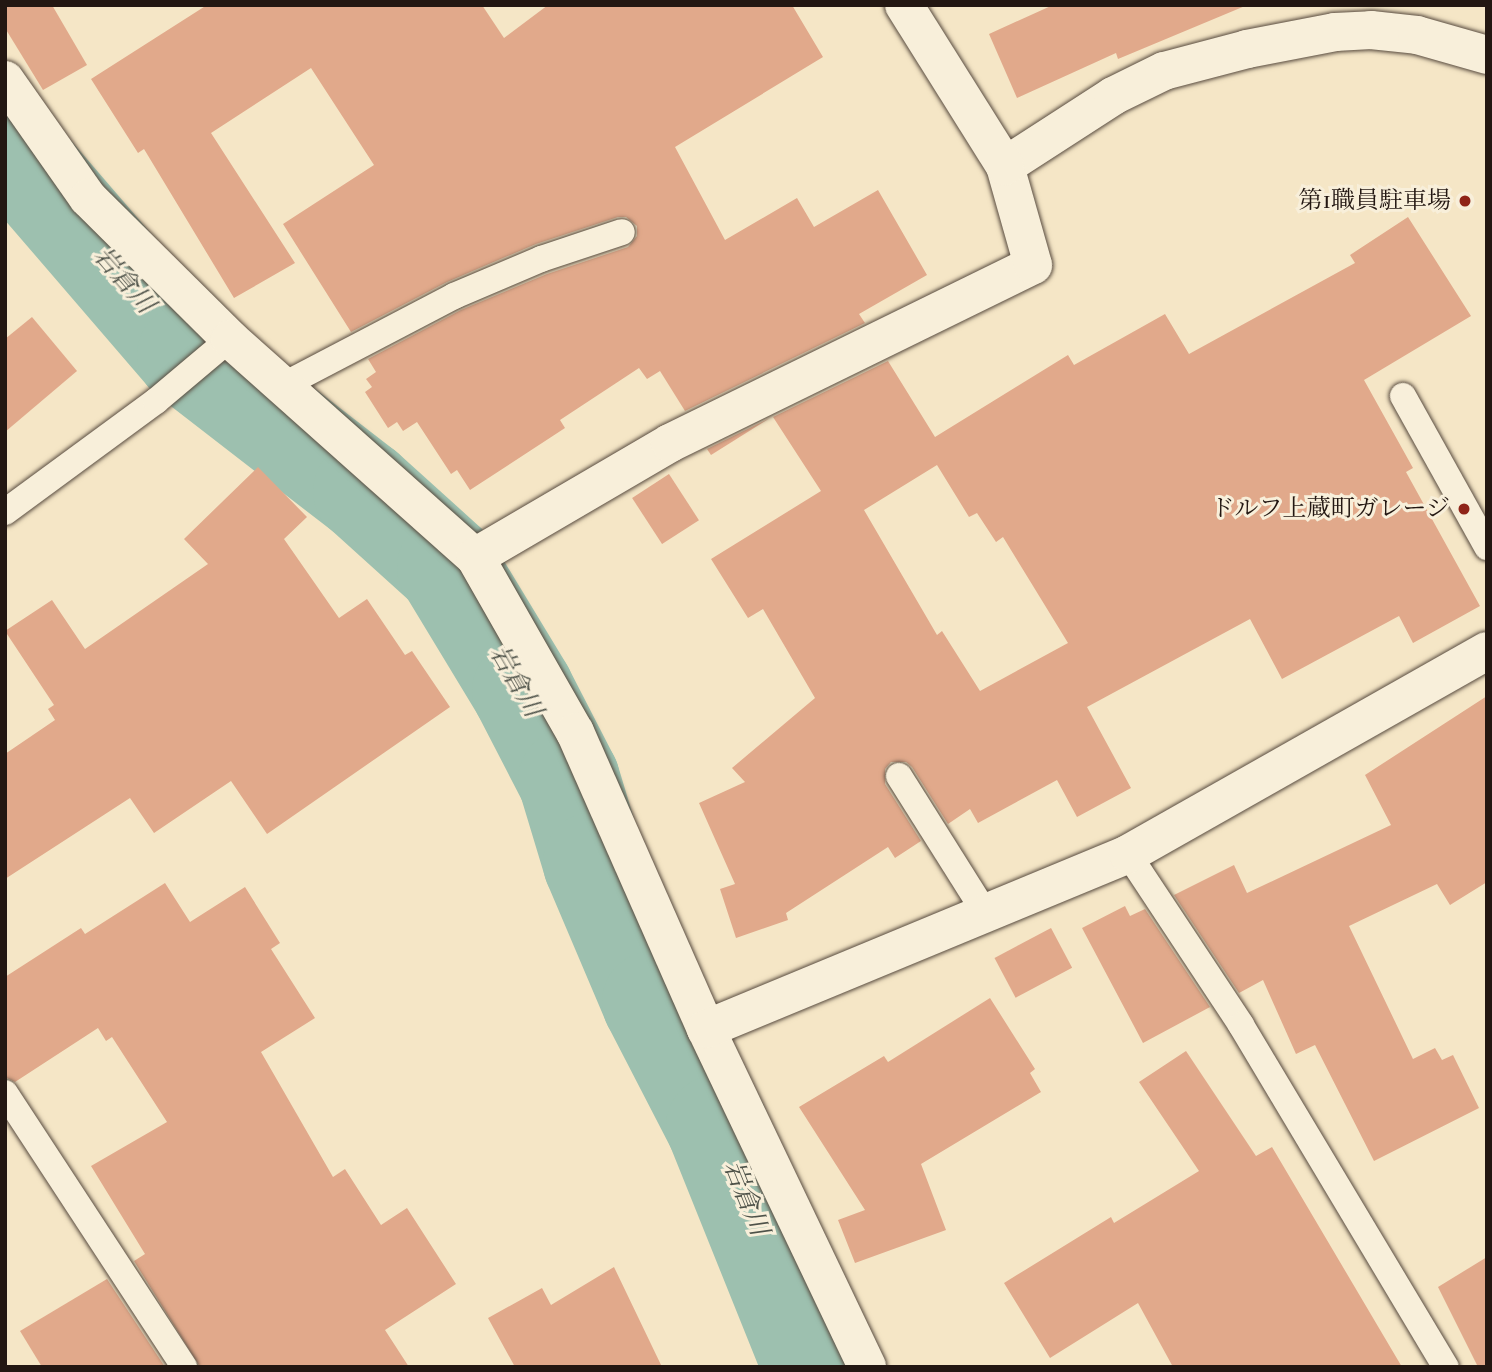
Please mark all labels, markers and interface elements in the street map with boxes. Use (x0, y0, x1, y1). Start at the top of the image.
place label: 第1職員駐車場 (1298, 187, 1451, 215)
marker: 第1職員駐車場 (1457, 193, 1473, 209)
water label: 岩倉川 (87, 240, 161, 320)
place label: ドルフ上蔵町ガレージ (1210, 495, 1450, 523)
marker: ドルフ上蔵町ガレージ (1456, 501, 1472, 517)
water label: 岩倉川 (483, 639, 549, 723)
water label: 岩倉川 (717, 1156, 775, 1240)

